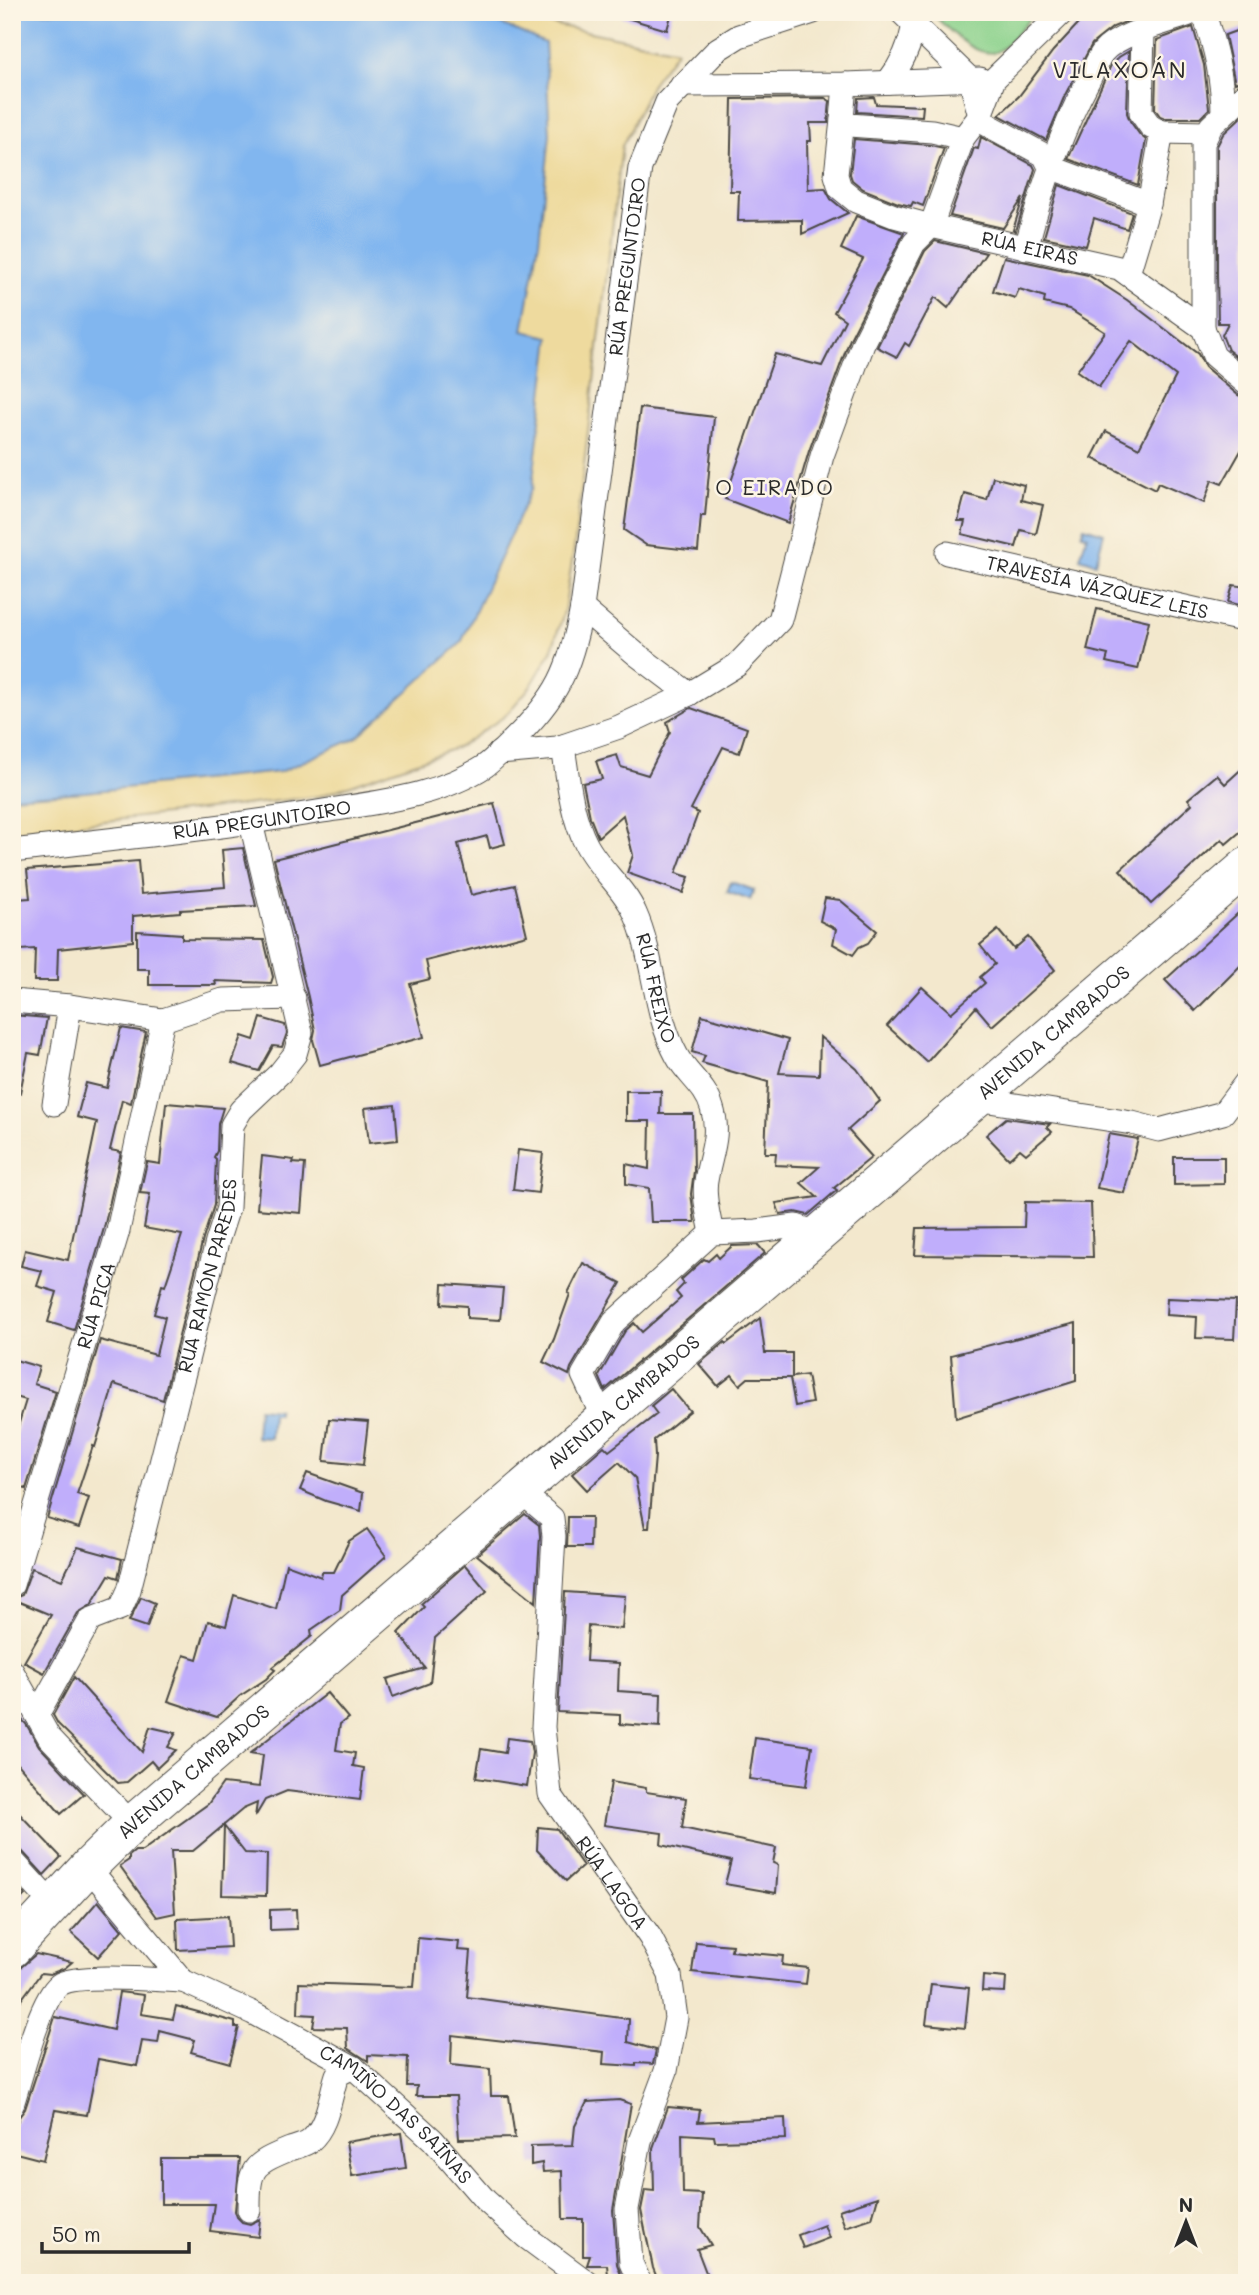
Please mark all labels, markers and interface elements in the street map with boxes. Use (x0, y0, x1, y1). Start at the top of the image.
district label: VILAXOÁN (1052, 54, 1188, 84)
street label: RÚA PREGUNTOIRO (602, 176, 651, 357)
street label: RÚA EIRAS (979, 225, 1081, 271)
district label: O EIRADO (715, 473, 835, 500)
street label: TRAVESÍA VÁZQUEZ LEIS (984, 549, 1211, 624)
street label: RÚA PREGUNTOIRO (171, 794, 353, 844)
street label: RÚA FREIXO (631, 930, 683, 1047)
street label: AVENIDA CAMBADOS (971, 959, 1135, 1105)
street label: RÚA RAMÓN PAREDES (171, 1178, 241, 1375)
street label: RÚA PICA (70, 1259, 120, 1352)
street label: AVENIDA CAMBADOS (541, 1329, 705, 1474)
street label: AVENIDA CAMBADOS (111, 1698, 275, 1844)
street label: RÚA LAGOA (571, 1831, 654, 1934)
street label: CAMIÑO DAS SAÍÑAS (315, 2038, 478, 2189)
north arrow (1150, 2186, 1220, 2256)
text: N (1179, 2192, 1193, 2217)
scale bar (42, 2211, 189, 2255)
text: 50 m (52, 2220, 101, 2247)

